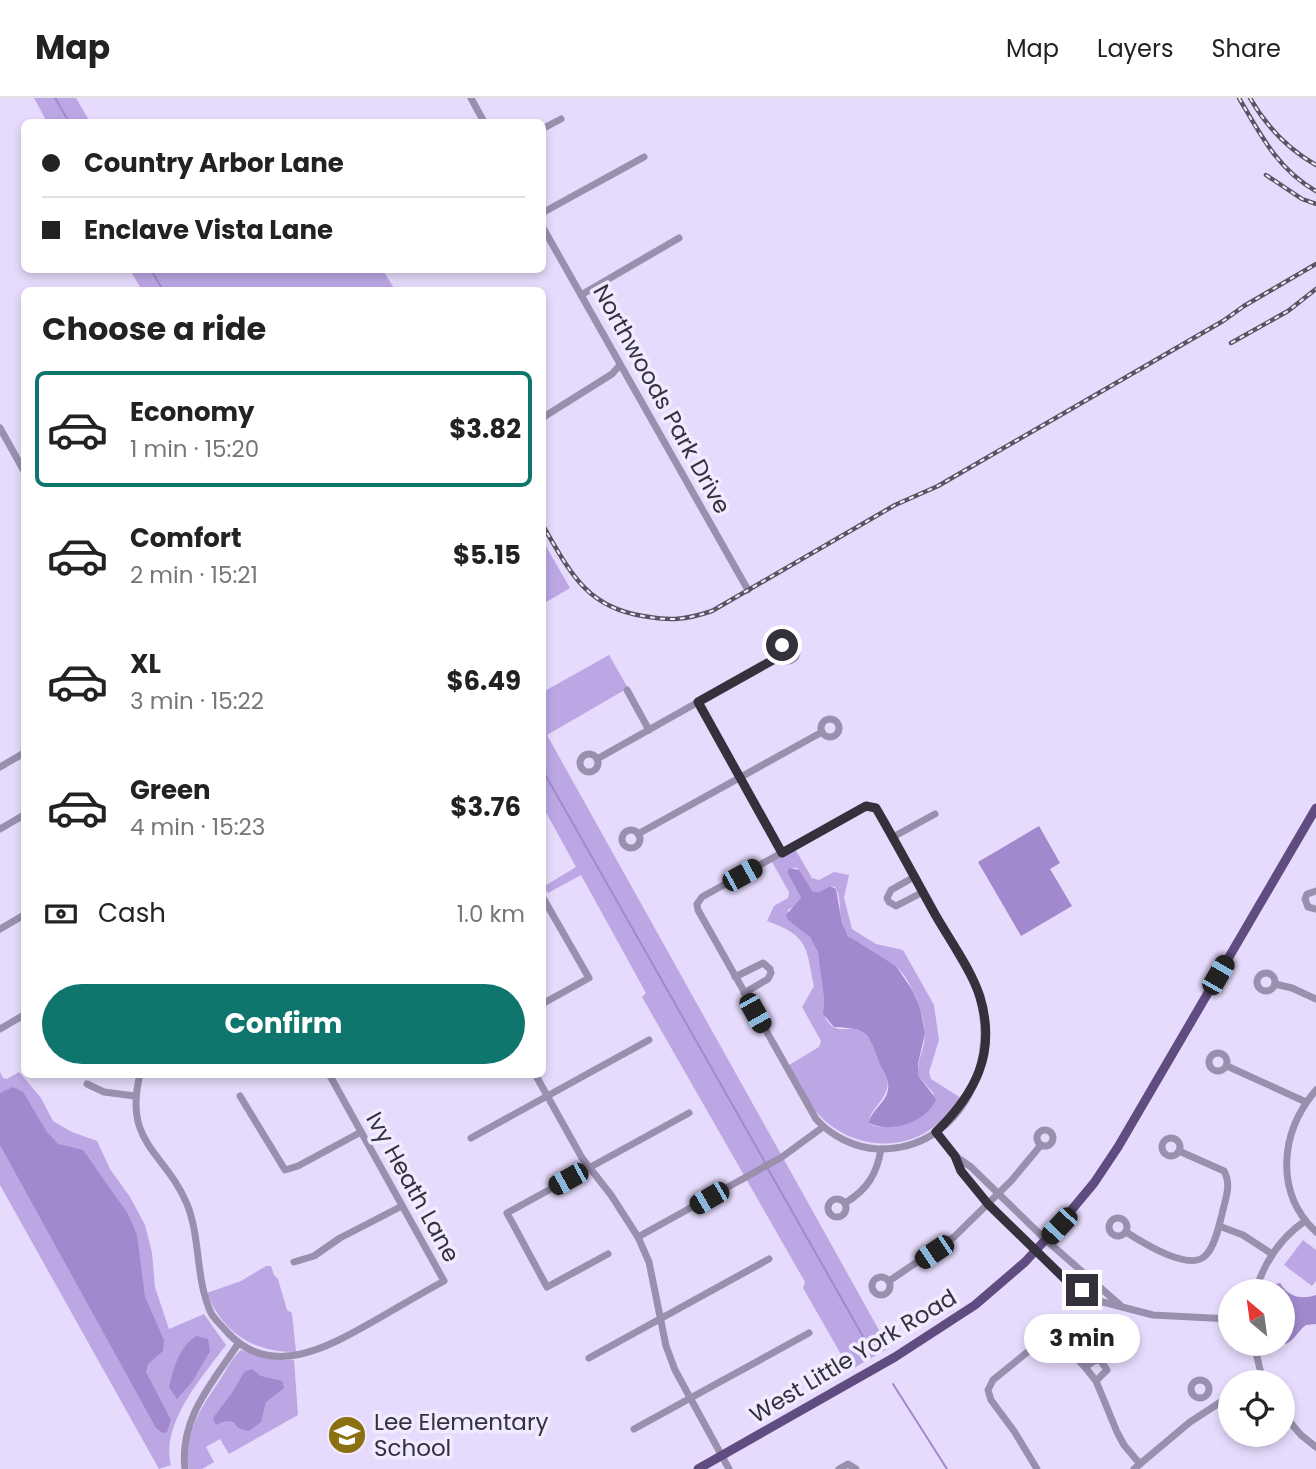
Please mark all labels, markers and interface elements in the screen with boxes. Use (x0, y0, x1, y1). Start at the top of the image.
text: Map (35, 24, 110, 71)
text: Map (1006, 32, 1059, 65)
text: Layers (1097, 32, 1173, 65)
text: Share (1211, 32, 1281, 65)
text: Country Arbor Lane (84, 145, 344, 181)
text: Enclave Vista Lane (84, 212, 333, 248)
street label: Northwoods Park Drive (586, 279, 738, 519)
text: Choose a ride (42, 306, 266, 351)
text: Economy (130, 394, 254, 430)
icon: car (46, 398, 109, 461)
text: $3.82 (449, 411, 521, 447)
text: 1 min · 15:20 (130, 433, 259, 465)
text: Comfort (130, 520, 242, 556)
icon: car (46, 524, 109, 587)
text: $5.15 (453, 537, 521, 573)
text: 2 min · 15:21 (130, 559, 258, 591)
route start (766, 629, 798, 661)
text: XL (130, 646, 161, 682)
icon: car (46, 650, 109, 713)
text: $6.49 (446, 663, 521, 699)
text: 3 min · 15:22 (130, 685, 264, 717)
text: Green (130, 772, 211, 808)
icon: car (46, 776, 109, 839)
text: $3.76 (450, 789, 521, 825)
text: 4 min · 15:23 (130, 811, 265, 843)
car (719, 856, 766, 894)
icon: cash (42, 895, 80, 933)
text: Cash (98, 895, 166, 931)
text: 1.0 km (457, 898, 525, 930)
car (1199, 952, 1238, 998)
button: Confirm (42, 984, 525, 1064)
car (736, 990, 775, 1036)
street label: Ivy Heath Lane (359, 1106, 467, 1268)
car (545, 1160, 592, 1198)
car (686, 1178, 733, 1218)
car (1037, 1203, 1082, 1249)
car (911, 1232, 958, 1272)
route end (1066, 1274, 1098, 1306)
north arrow (1218, 1279, 1295, 1356)
map controls (1218, 1279, 1295, 1447)
street label: West Little York Road (744, 1281, 962, 1431)
callout: 3 min (1024, 1314, 1140, 1364)
text: 3 min (1049, 1322, 1115, 1354)
button: locate (1218, 1370, 1295, 1447)
place label: Lee Elementary School (374, 1406, 548, 1464)
school or university icon: Lee Elementary School (326, 1414, 368, 1456)

